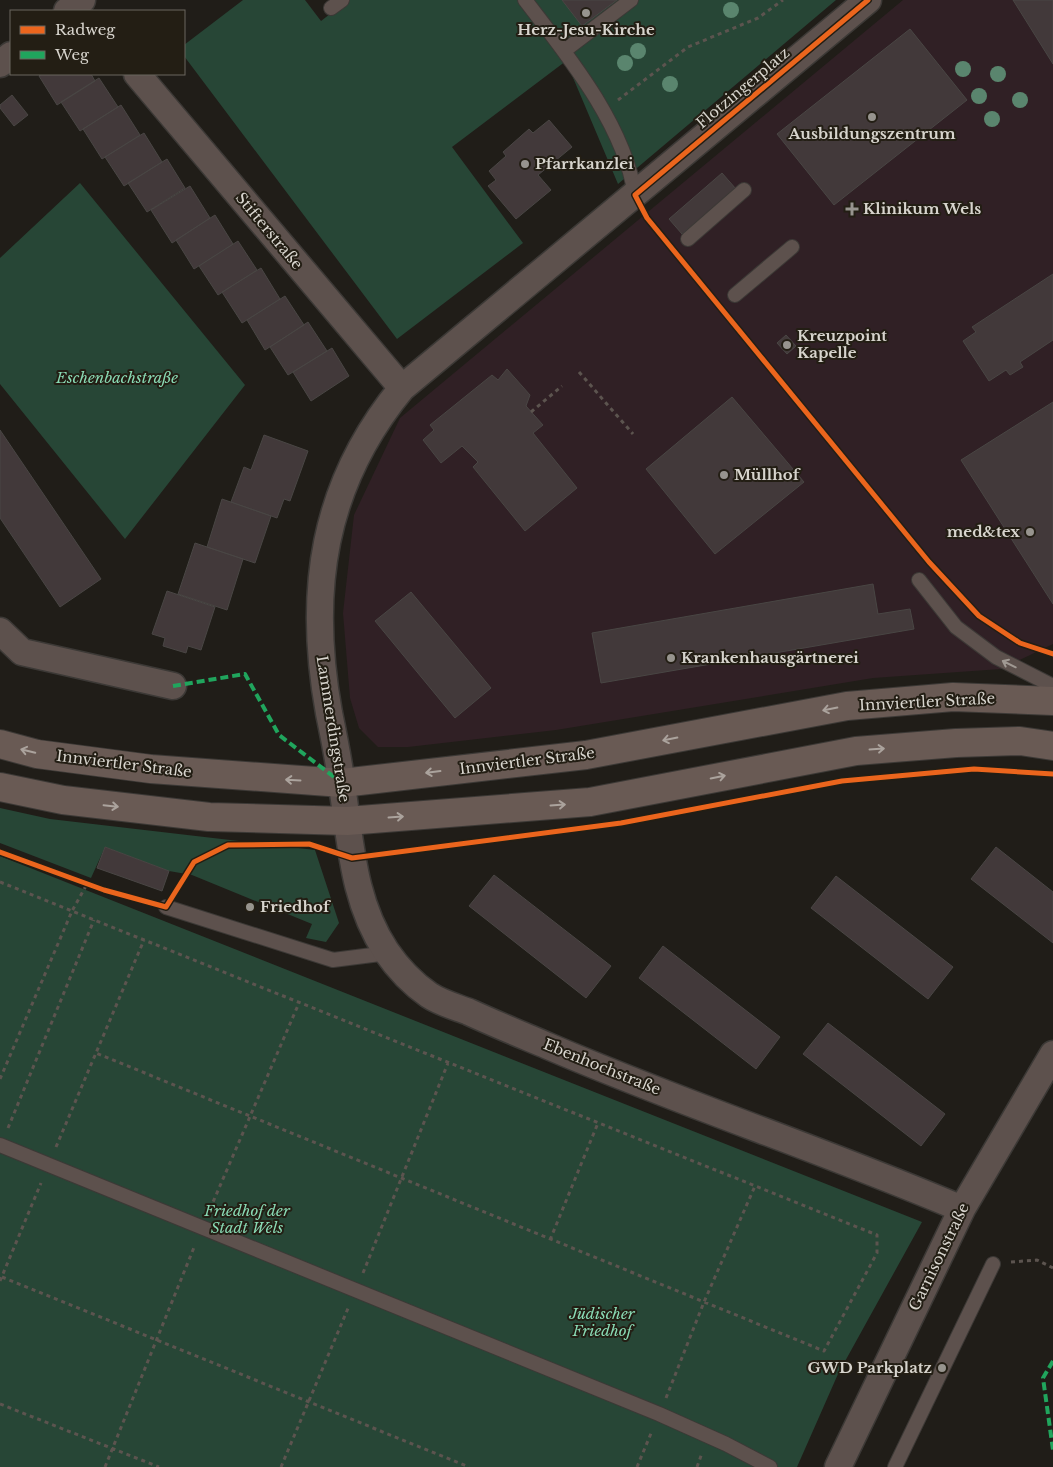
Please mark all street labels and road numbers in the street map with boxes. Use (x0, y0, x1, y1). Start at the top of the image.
street label: Flotzingerplatz (692, 43, 793, 132)
street label: Stifterstraße (232, 188, 307, 273)
street label: Lammerdingstraße (313, 654, 354, 804)
street label: Innviertler Straße (858, 688, 996, 715)
street label: Innviertler Straße (458, 743, 596, 778)
street label: Innviertler Straße (55, 746, 193, 781)
street label: Ebenhochstraße (541, 1034, 664, 1099)
street label: Garnisonstraße (904, 1200, 973, 1314)

